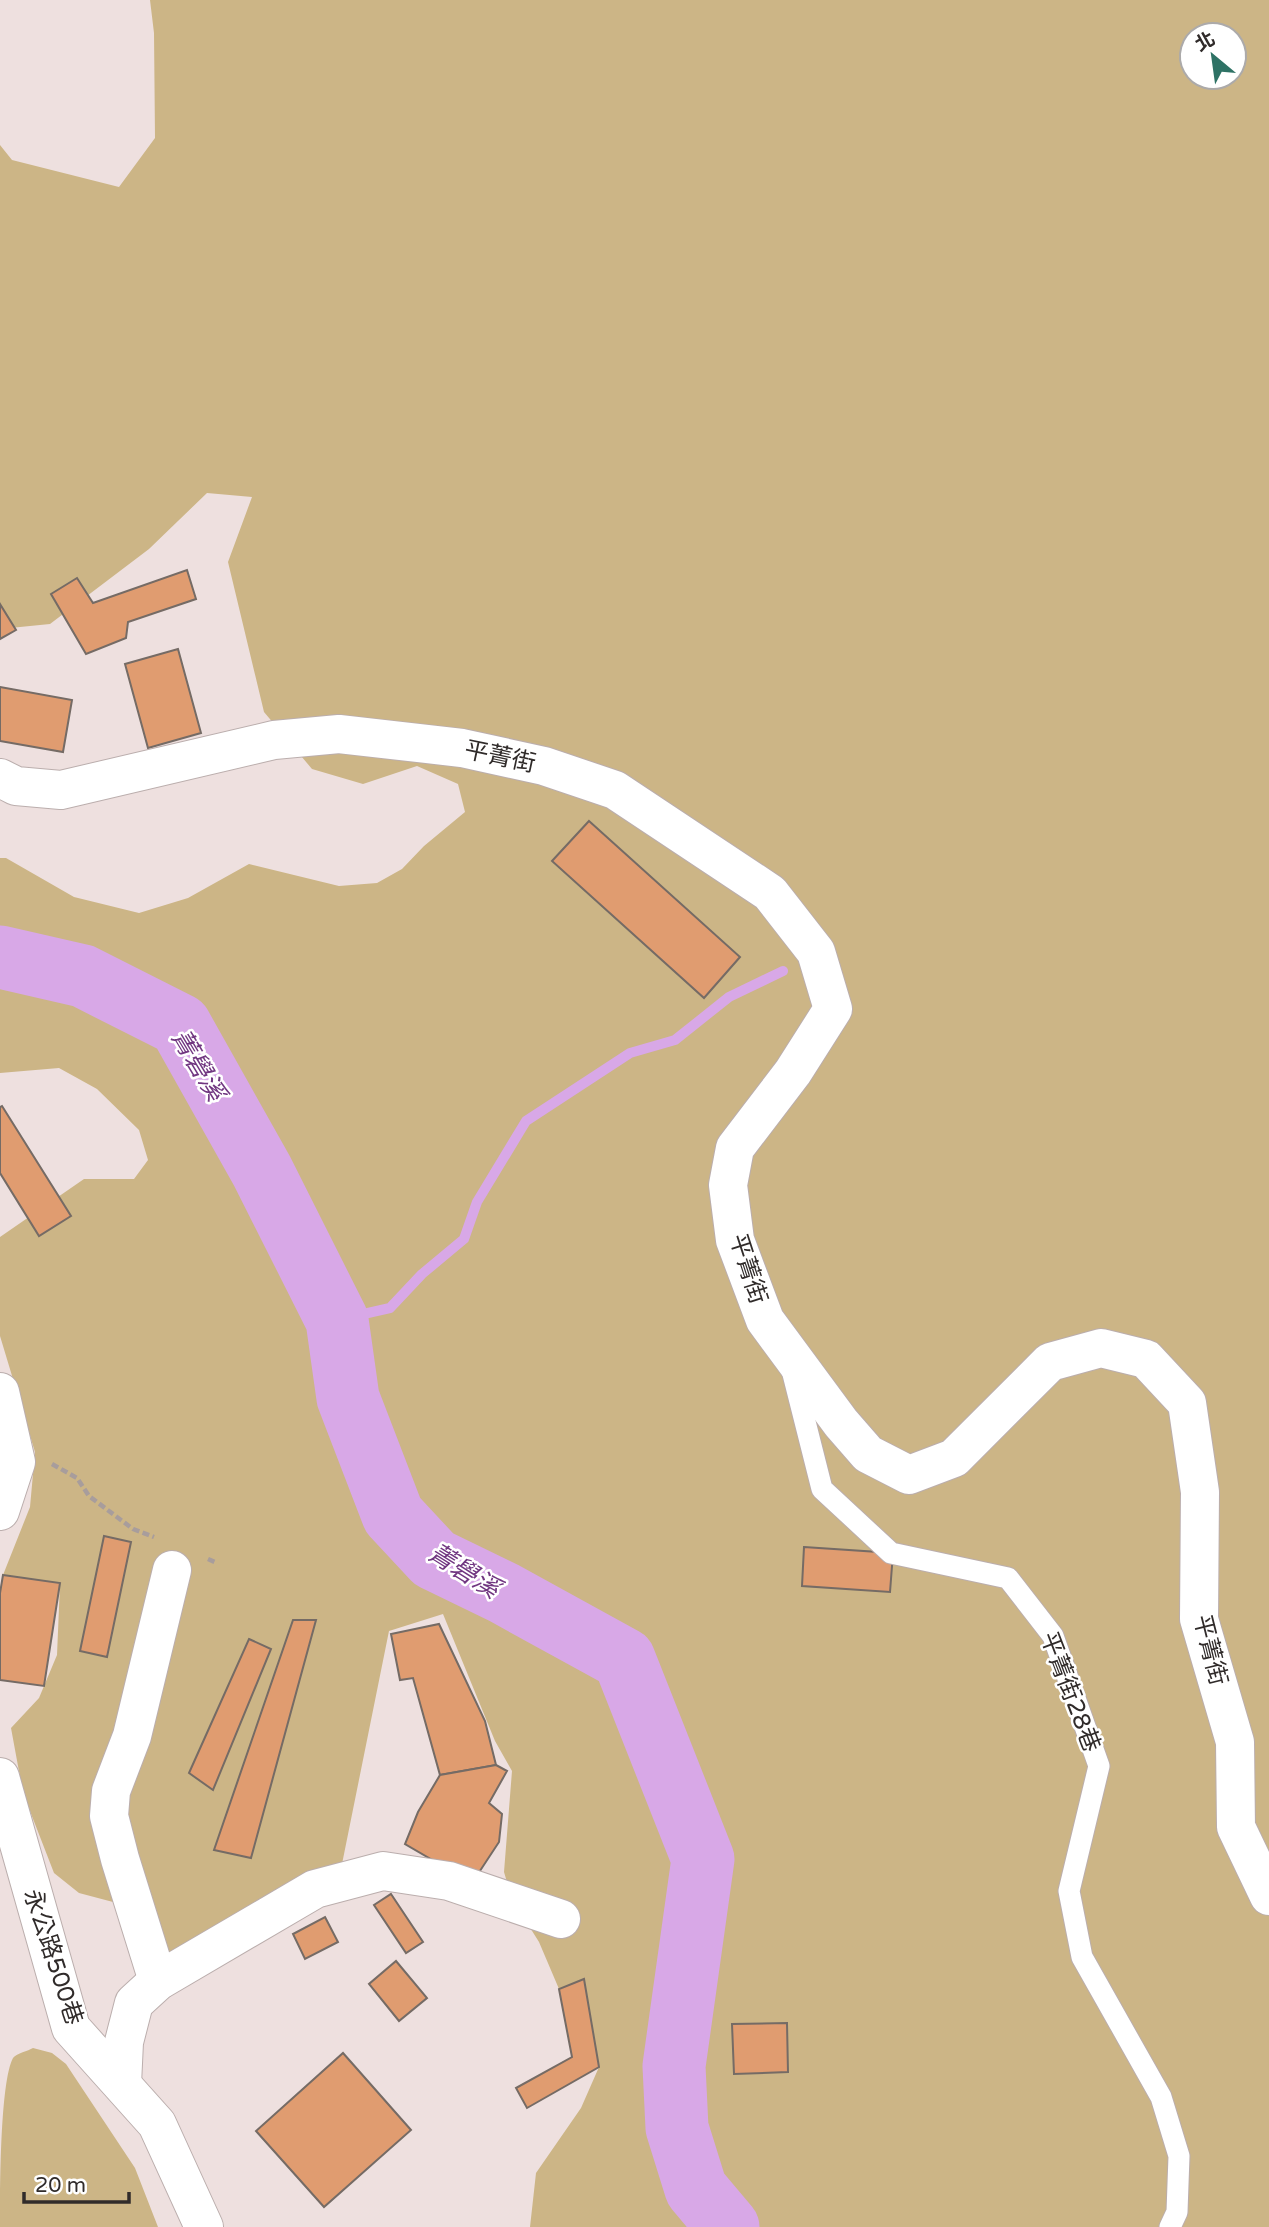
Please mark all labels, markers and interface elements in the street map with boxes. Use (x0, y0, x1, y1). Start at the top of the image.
north arrow (1178, 21, 1248, 91)
text: 北 (1192, 28, 1219, 56)
street label: 平菁街 (462, 735, 538, 779)
water label: 菁礐溪 (165, 1024, 233, 1110)
street label: 平菁街 (723, 1230, 773, 1308)
water label: 菁礐溪 (423, 1537, 509, 1607)
street label: 平菁街 (1187, 1612, 1233, 1688)
street label: 平菁街28巷 (1034, 1628, 1106, 1756)
street label: 永公路500巷 (17, 1885, 89, 2029)
scale bar (24, 2160, 130, 2204)
text: 20 m (35, 2173, 86, 2198)

